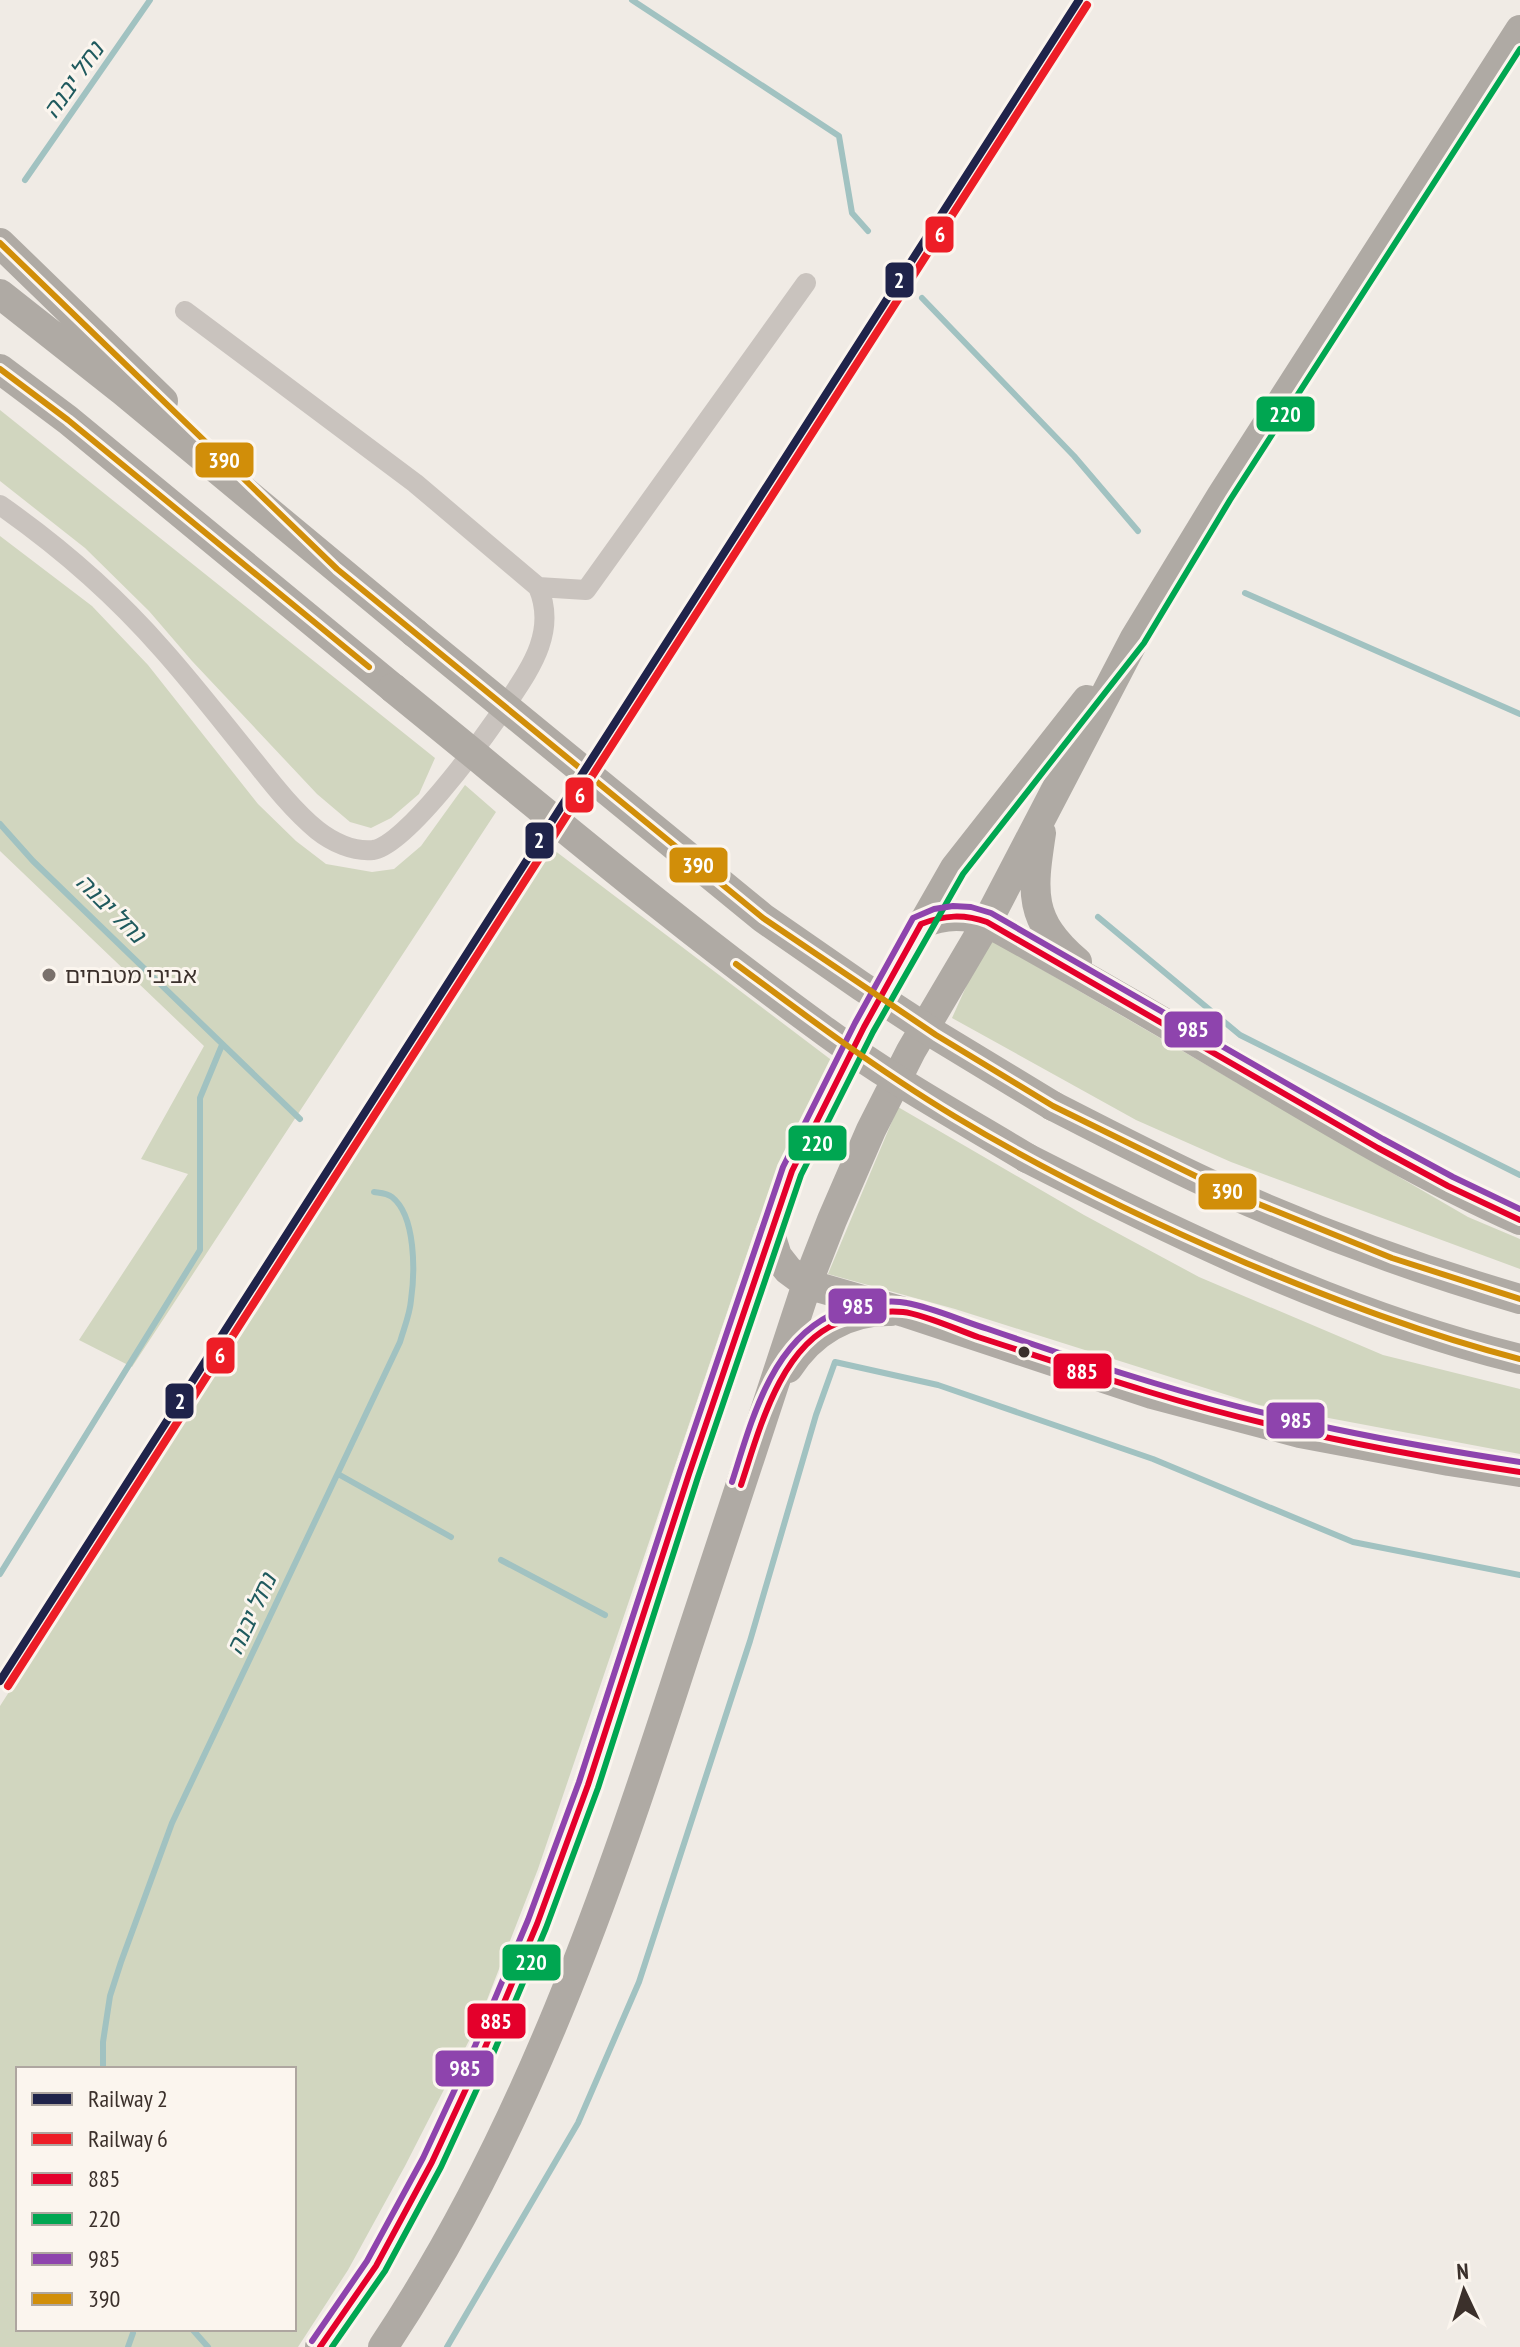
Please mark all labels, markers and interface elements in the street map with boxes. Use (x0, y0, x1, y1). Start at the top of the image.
water label: נחל יבנה (36, 34, 111, 124)
line badge: 6 (924, 215, 955, 254)
text: 6 (935, 220, 945, 248)
line badge: 2 (884, 261, 915, 299)
text: 2 (894, 266, 904, 294)
line badge: 220 (1255, 395, 1316, 433)
text: 220 (1269, 400, 1301, 428)
line badge: 390 (194, 441, 255, 479)
text: 390 (208, 446, 240, 474)
line badge: 6 (564, 776, 595, 814)
text: 6 (575, 781, 585, 809)
line badge: 2 (524, 821, 555, 860)
text: 2 (534, 826, 544, 854)
line badge: 390 (668, 846, 729, 884)
text: 390 (682, 851, 714, 879)
water label: נחל יבנה (70, 867, 154, 951)
place label: אביבי מטבחים (65, 961, 197, 989)
marker: אביבי מטבחים (40, 966, 58, 984)
line badge: 985 (1163, 1010, 1224, 1049)
text: 985 (1177, 1015, 1209, 1043)
line badge: 220 (787, 1124, 848, 1162)
text: 220 (801, 1129, 833, 1157)
line badge: 390 (1197, 1172, 1258, 1211)
text: 390 (1211, 1177, 1243, 1205)
line badge: 985 (827, 1287, 888, 1325)
text: 985 (842, 1292, 874, 1320)
line badge: 6 (205, 1336, 236, 1375)
text: 6 (215, 1341, 225, 1369)
unlabelled marker (1016, 1344, 1032, 1360)
line badge: 885 (1052, 1352, 1113, 1390)
text: 885 (1066, 1357, 1098, 1385)
line badge: 2 (164, 1382, 195, 1420)
text: 2 (175, 1387, 185, 1415)
line badge: 985 (1265, 1401, 1326, 1440)
text: 985 (1280, 1406, 1312, 1434)
water label: נחל יבנה (219, 1567, 284, 1660)
line badge: 220 (501, 1943, 562, 1982)
text: 220 (515, 1948, 547, 1976)
line badge: 885 (466, 2002, 527, 2040)
text: 885 (480, 2007, 512, 2035)
line badge: 985 (434, 2049, 495, 2088)
text: 985 (449, 2054, 481, 2082)
legend (16, 2067, 296, 2331)
text: Railway 2 (88, 2083, 168, 2114)
text: Railway 6 (88, 2123, 168, 2154)
text: 885 (88, 2163, 120, 2194)
text: 220 (88, 2203, 120, 2234)
text: 985 (88, 2243, 120, 2274)
north arrow (1424, 2251, 1504, 2331)
text: N (1456, 2257, 1470, 2285)
text: 390 (88, 2283, 120, 2314)

